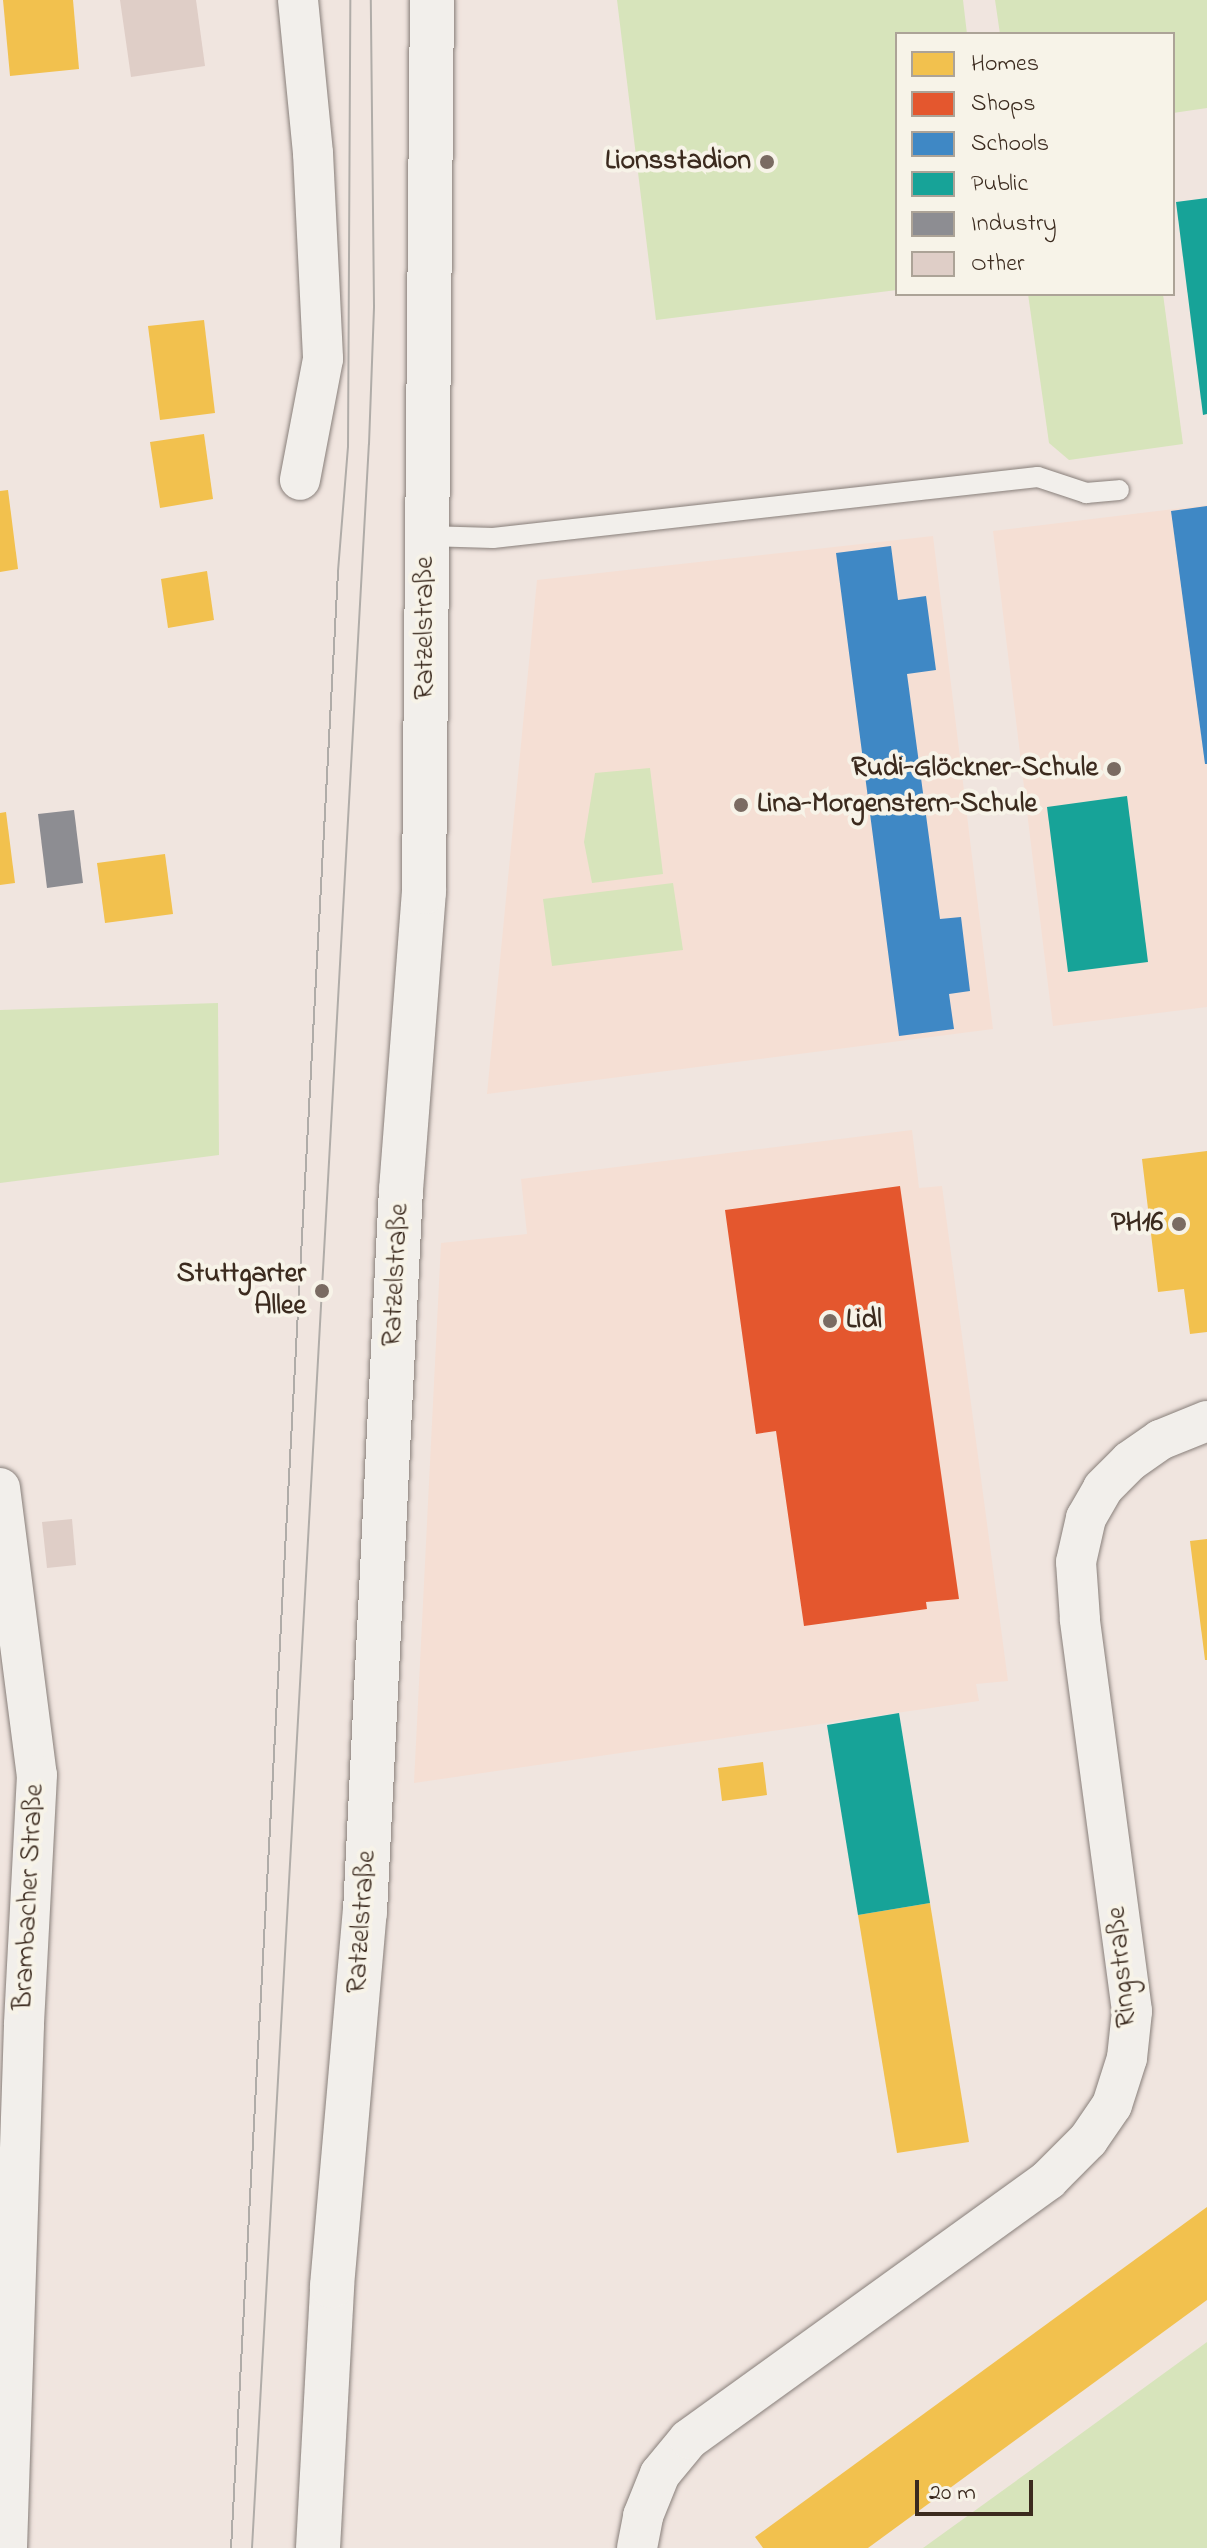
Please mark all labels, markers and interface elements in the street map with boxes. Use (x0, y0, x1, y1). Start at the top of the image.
legend (895, 32, 1175, 296)
text: Homes (971, 47, 1039, 82)
text: Shops (971, 87, 1036, 122)
text: Schools (971, 127, 1049, 162)
place label: Lionsstadion (605, 145, 751, 179)
marker: Lionsstadion (758, 153, 776, 171)
text: Public (971, 167, 1028, 202)
text: Industry (971, 207, 1057, 242)
text: Other (971, 247, 1024, 282)
street label: Ratzelstraße (409, 556, 443, 700)
place label: Rudi-Glöckner-Schule (851, 752, 1098, 786)
marker: Rudi-Glöckner-Schule (1105, 760, 1123, 778)
place label: Lina-Morgenstern-Schule (757, 788, 1037, 822)
marker: Lina-Morgenstern-Schule (732, 796, 750, 814)
street label: Ratzelstraße (376, 1202, 418, 1348)
place label: PH16 (1111, 1207, 1163, 1241)
marker: PH16 (1170, 1215, 1188, 1233)
place label: Stuttgarter Allee (177, 1258, 306, 1324)
marker: Stuttgarter Allee (313, 1282, 331, 1300)
place label: Lidl (846, 1304, 882, 1338)
marker: Lidl (821, 1312, 839, 1330)
street label: Brambacher Straße (7, 1783, 53, 2011)
street label: Ratzelstraße (341, 1849, 385, 1995)
street label: Ringstraße (1101, 1905, 1145, 2029)
scale bar (919, 2464, 1037, 2514)
text: 20 m (929, 2476, 976, 2511)

